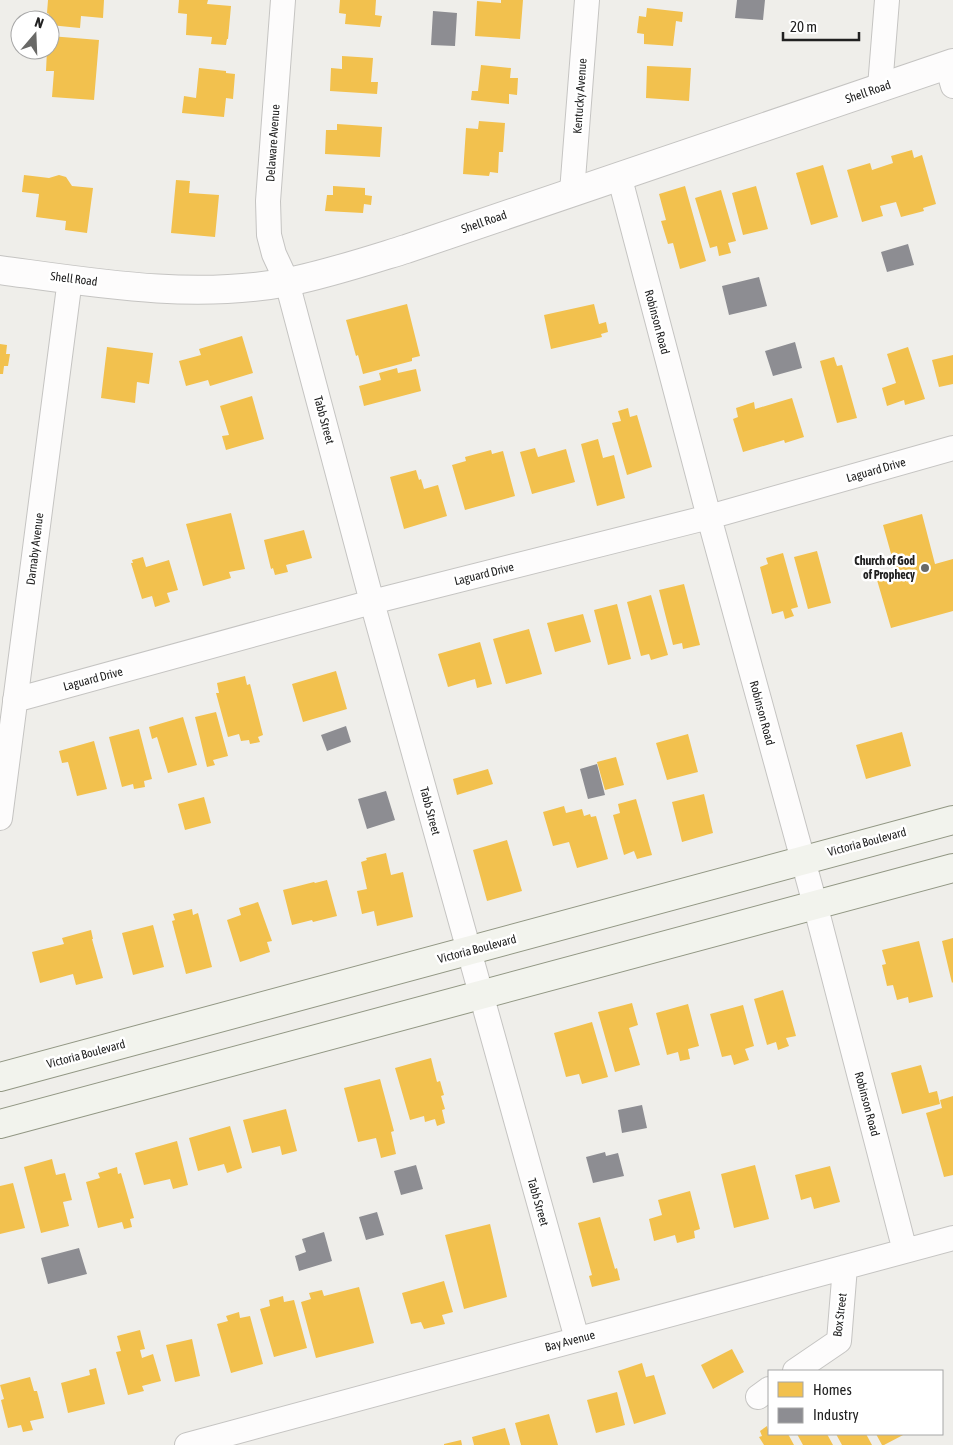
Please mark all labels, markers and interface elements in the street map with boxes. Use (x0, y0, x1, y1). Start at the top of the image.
north arrow (10, 10, 60, 60)
scale bar (783, 10, 859, 42)
text: N (33, 14, 46, 32)
text: 20 m (790, 18, 817, 35)
street label: Kentucky Avenue (570, 58, 590, 134)
street label: Shell Road (843, 78, 893, 106)
street label: Delaware Avenue (263, 104, 283, 182)
street label: Shell Road (459, 208, 509, 236)
street label: Shell Road (50, 269, 98, 289)
street label: Robinson Road (642, 288, 672, 356)
street label: Tabb Street (311, 394, 337, 446)
street label: Laguard Drive (845, 455, 907, 485)
street label: Darnaby Avenue (24, 512, 46, 586)
place label: Church of God of Prophecy (854, 554, 915, 582)
street label: Laguard Drive (453, 560, 515, 588)
marker: Church of God of Prophecy (919, 562, 931, 574)
street label: Laguard Drive (62, 664, 124, 694)
street label: Robinson Road (747, 679, 777, 747)
street label: Tabb Street (417, 785, 443, 837)
street label: Victoria Boulevard (826, 825, 908, 859)
street label: Victoria Boulevard (436, 932, 518, 966)
street label: Victoria Boulevard (45, 1037, 127, 1071)
street label: Robinson Road (852, 1070, 882, 1138)
street label: Tabb Street (524, 1176, 552, 1228)
street label: Box Street (830, 1292, 850, 1338)
street label: Bay Avenue (544, 1328, 596, 1354)
legend (768, 1370, 943, 1435)
text: Homes (813, 1381, 852, 1398)
text: Industry (813, 1406, 859, 1423)

